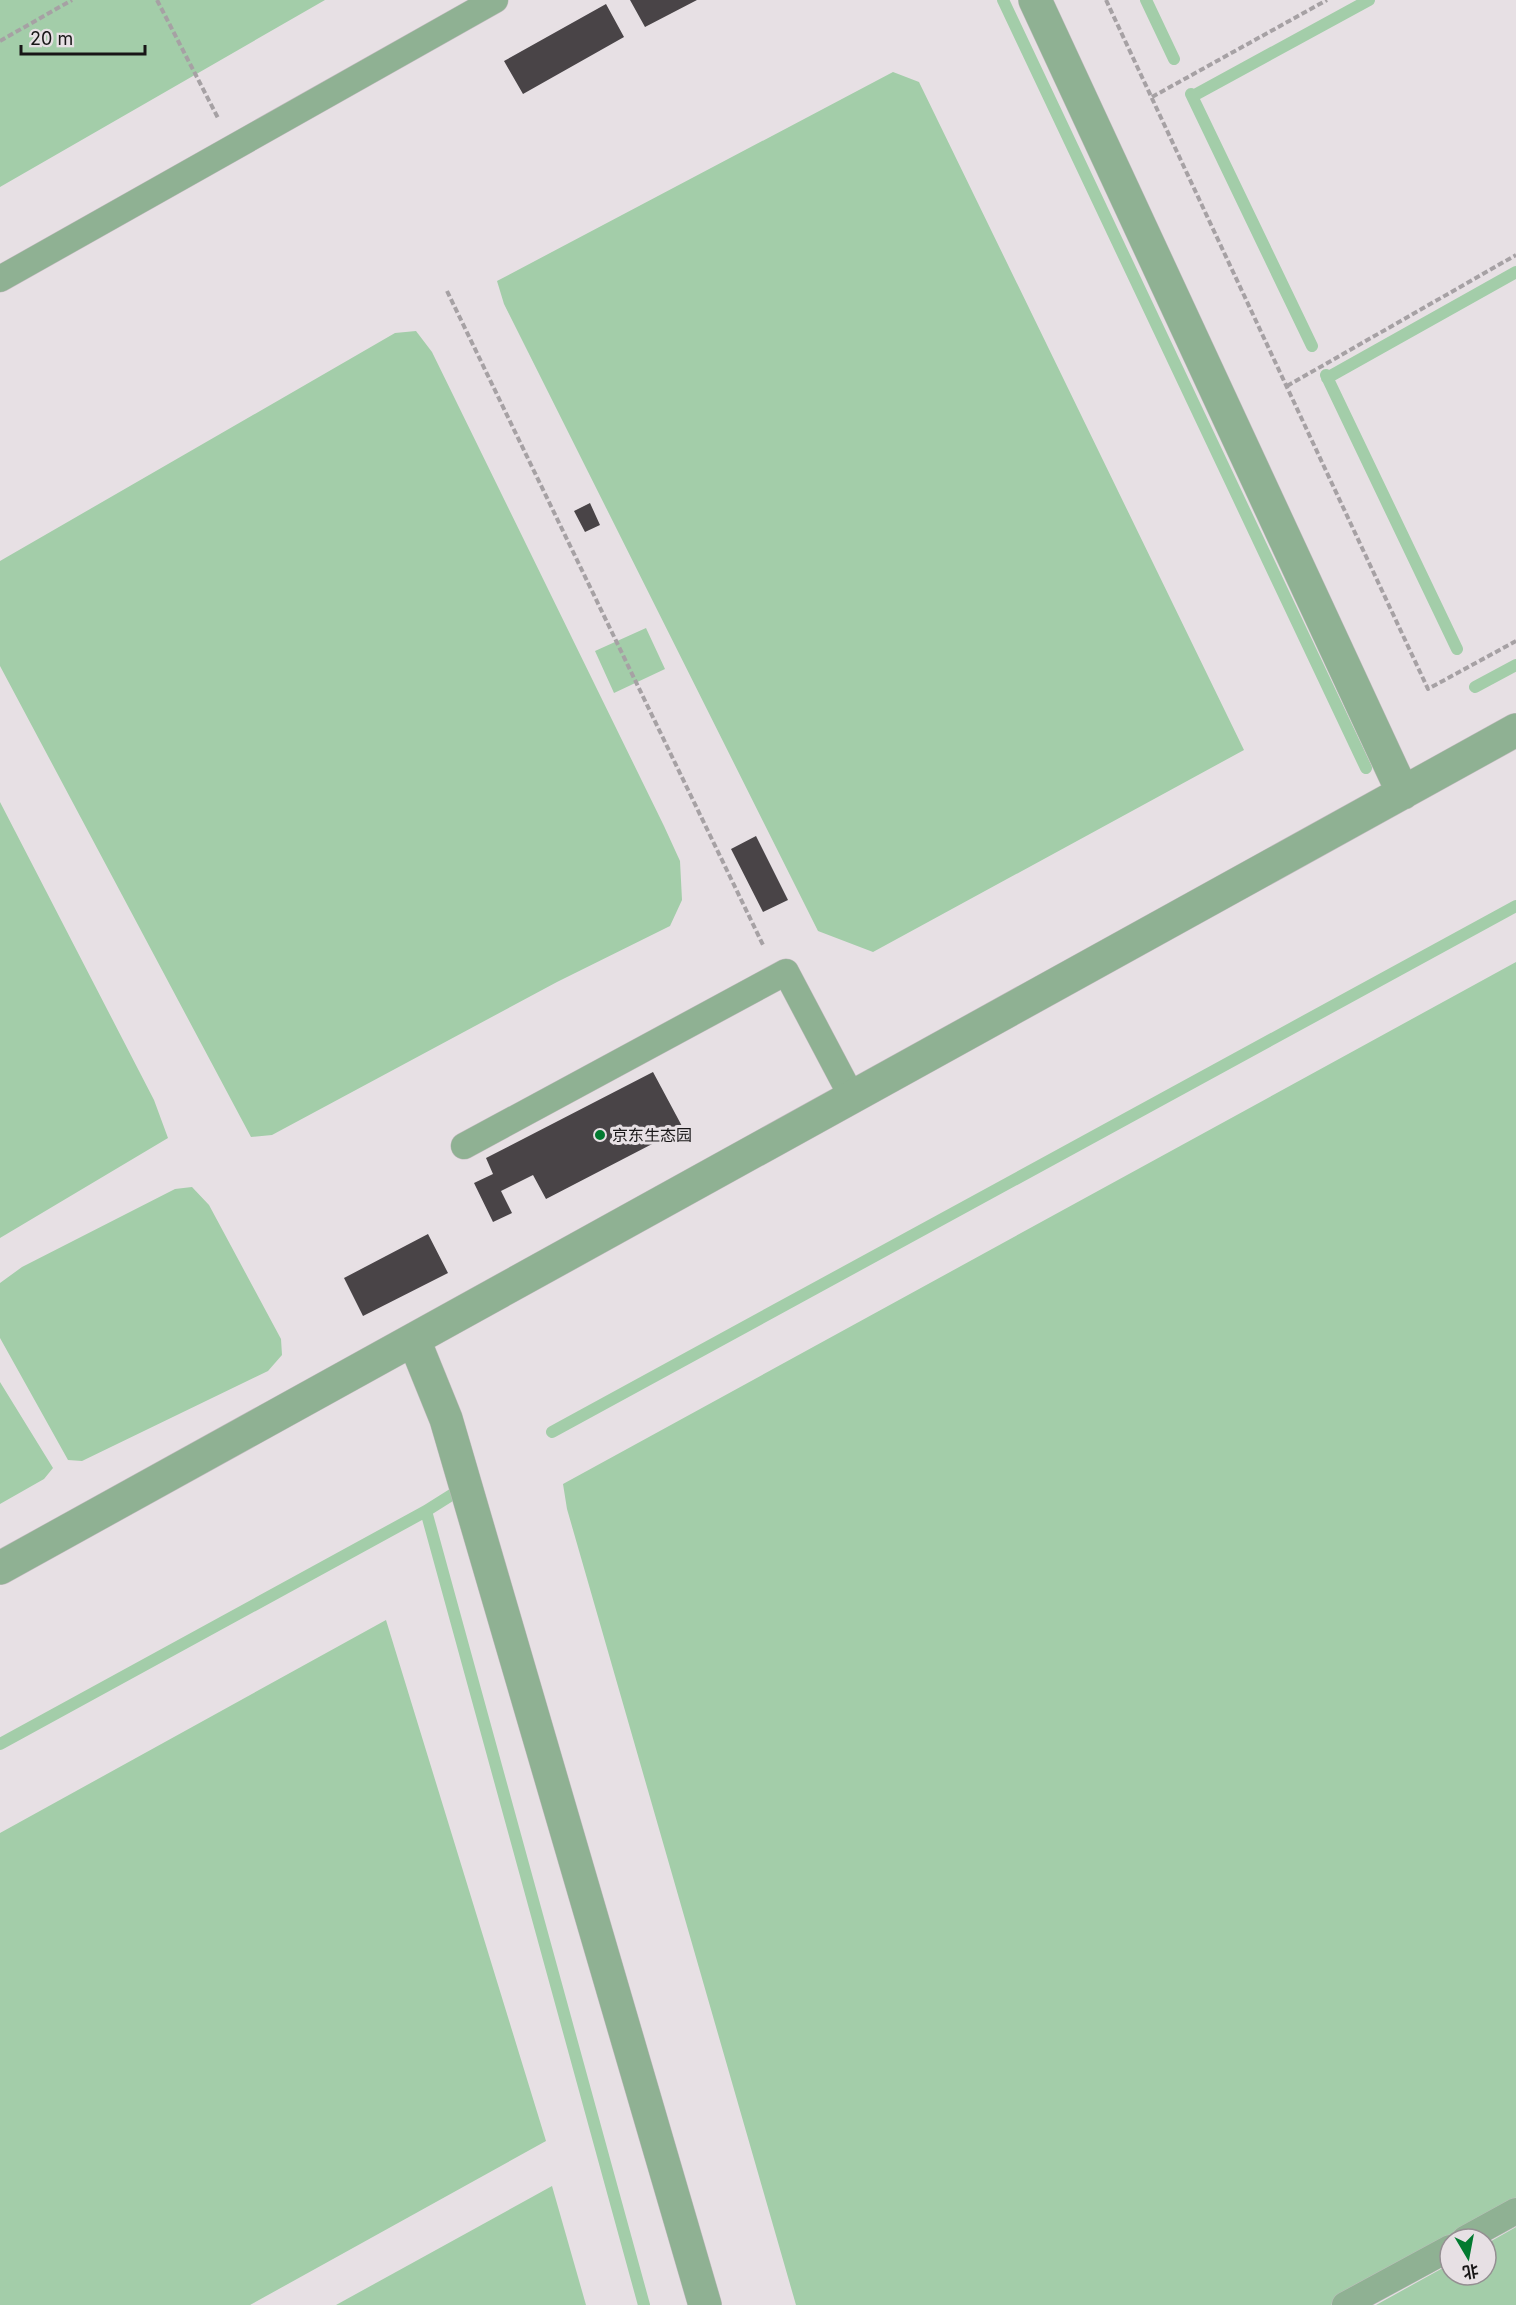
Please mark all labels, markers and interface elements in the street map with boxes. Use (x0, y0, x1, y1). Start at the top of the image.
scale bar (21, 18, 146, 56)
text: 20 m (30, 28, 73, 49)
place label: 京东生态园 (612, 1125, 692, 1145)
marker: 京东生态园 (593, 1128, 607, 1142)
north arrow (1438, 2227, 1498, 2287)
text: 北 (1461, 2261, 1480, 2283)

